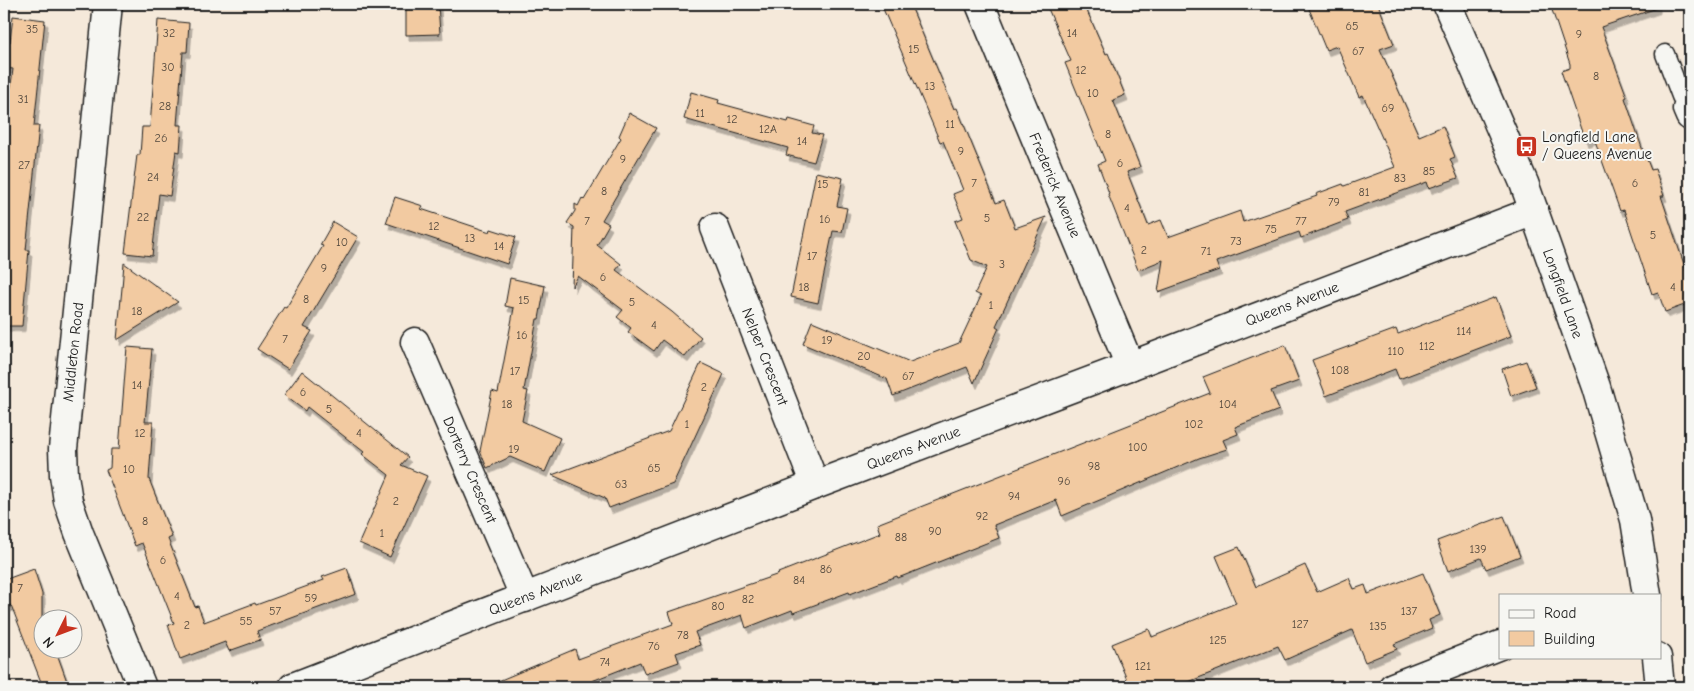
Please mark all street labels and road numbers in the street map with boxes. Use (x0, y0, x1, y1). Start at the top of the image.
street label: Frederick Avenue (1025, 130, 1085, 241)
street label: Longfield Lane (1539, 246, 1587, 341)
street label: Queens Avenue (1243, 278, 1342, 330)
street label: Middleton Road (59, 301, 87, 403)
street label: Nelper Crescent (738, 305, 792, 409)
street label: Dorterry Crescent (439, 414, 501, 526)
street label: Queens Avenue (864, 422, 963, 474)
street label: Queens Avenue (486, 567, 585, 619)

